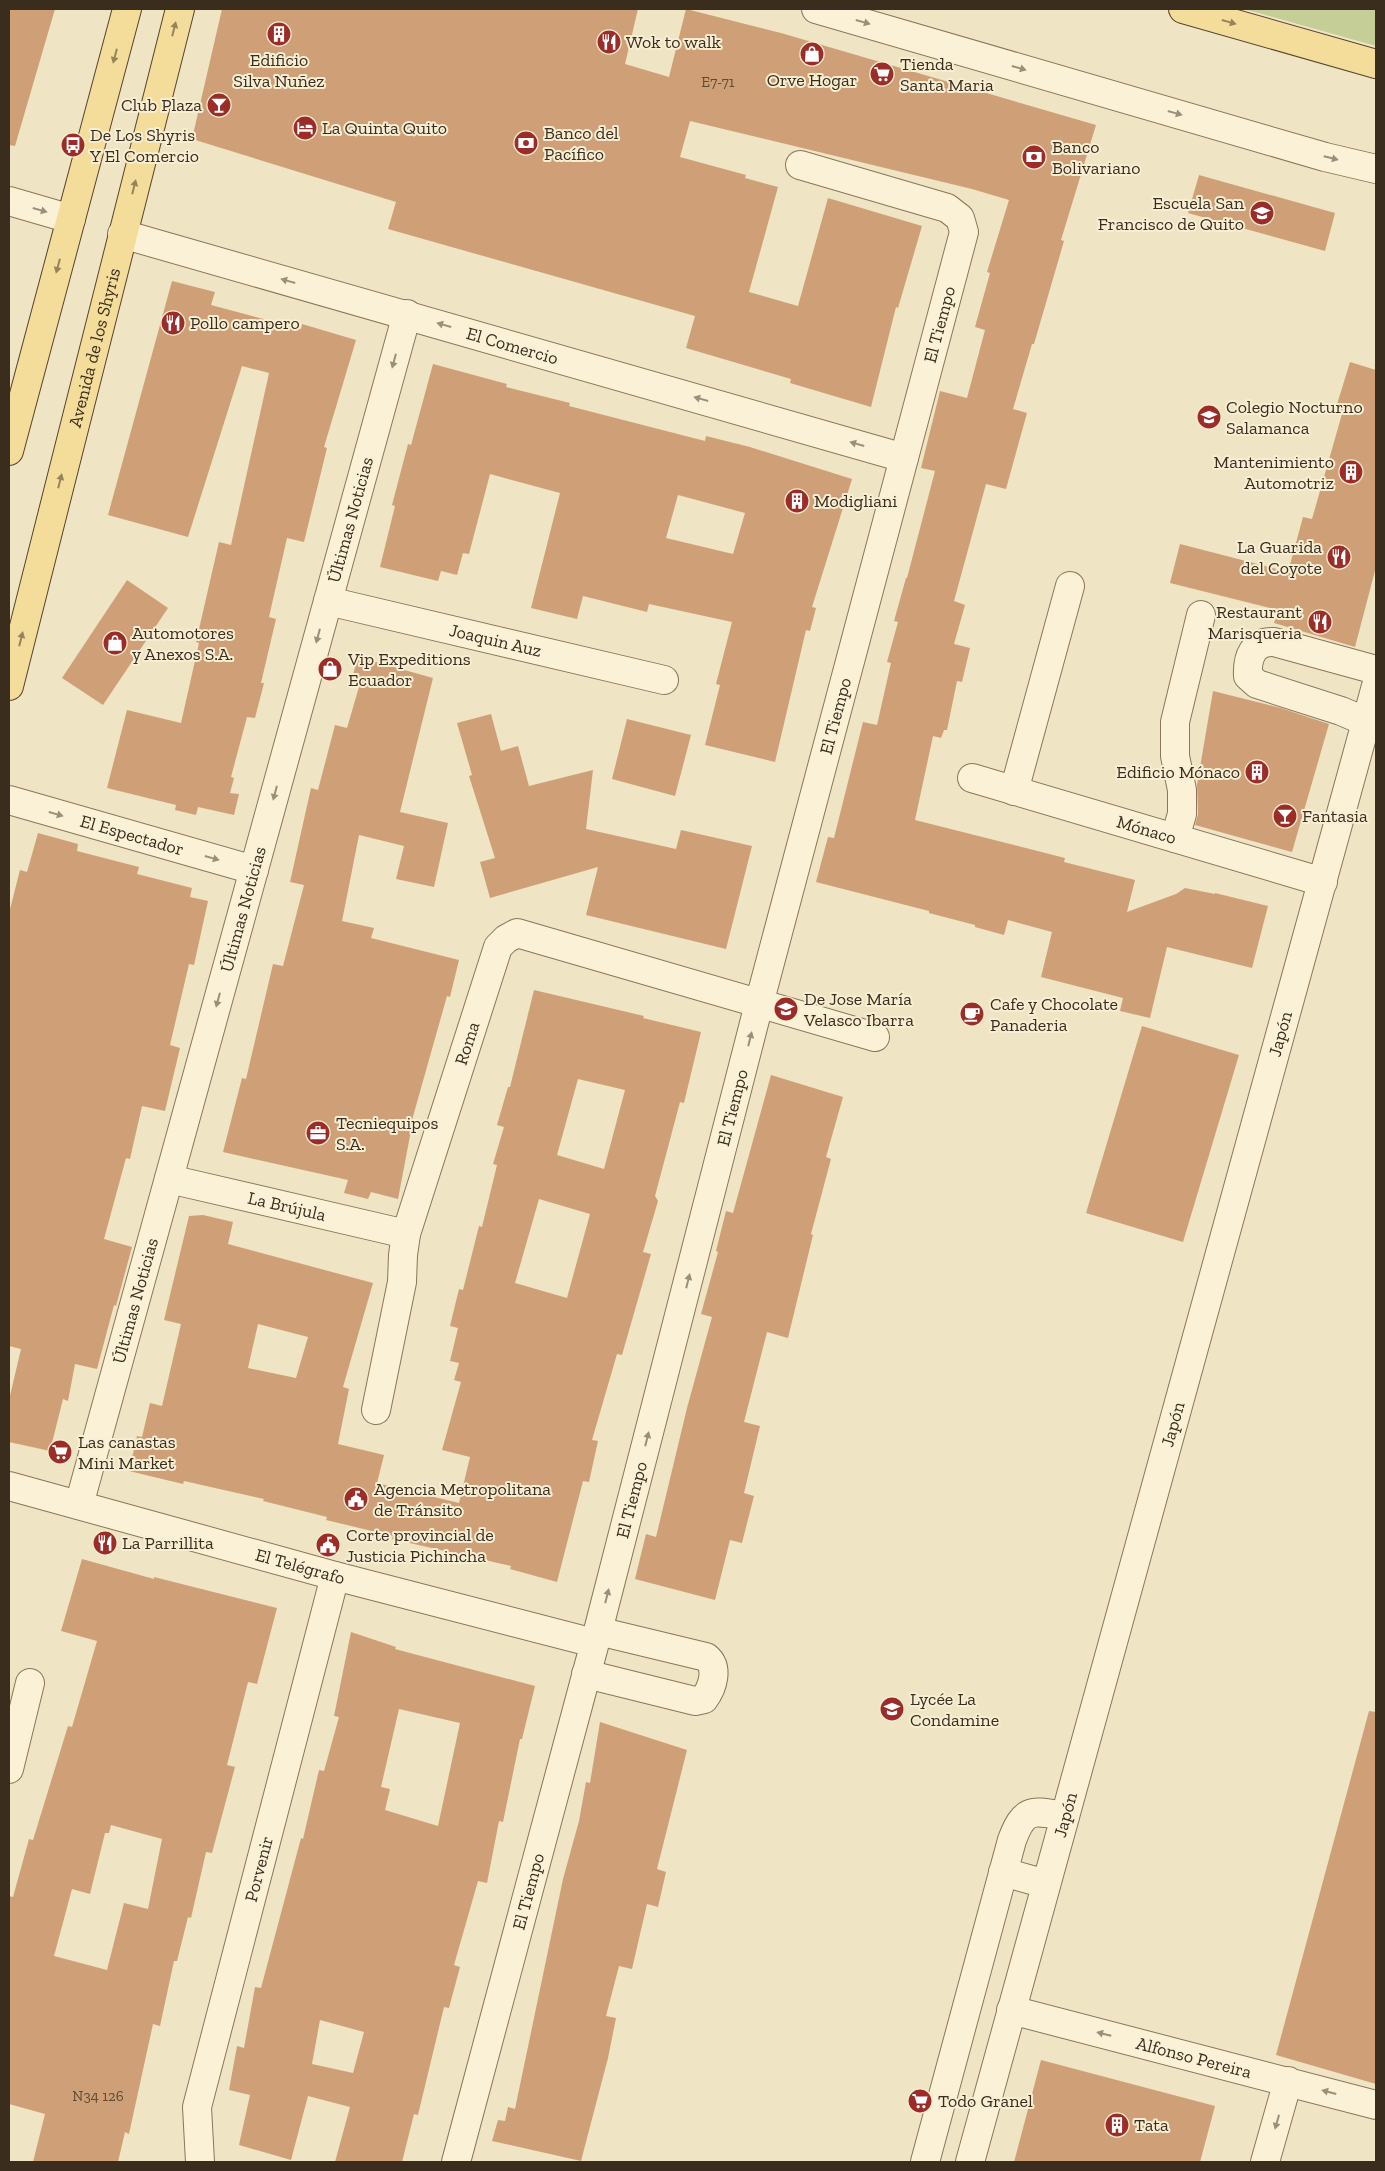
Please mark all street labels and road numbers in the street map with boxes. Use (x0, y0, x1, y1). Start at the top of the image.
street label: Avenida de los Shyris (64, 265, 125, 430)
street label: El Tiempo (919, 284, 960, 365)
street label: El Comercio (464, 322, 561, 369)
street label: Últimas Noticias (323, 454, 378, 585)
street label: Joaquin Auz (447, 619, 544, 662)
street label: El Tiempo (815, 675, 856, 757)
street label: El Espectador (78, 810, 186, 860)
street label: Mónaco (1114, 810, 1179, 849)
street label: Últimas Noticias (215, 844, 271, 975)
street label: Japón (1264, 1008, 1297, 1059)
street label: Roma (450, 1019, 484, 1068)
street label: El Tiempo (712, 1067, 753, 1148)
street label: La Brújula (246, 1187, 328, 1226)
street label: Últimas Noticias (107, 1235, 163, 1366)
street label: Japón (1156, 1399, 1190, 1449)
street label: El Tiempo (611, 1459, 652, 1541)
street label: El Telégrafo (253, 1544, 347, 1589)
street label: Japón (1049, 1789, 1082, 1840)
street label: Porvenir (240, 1834, 278, 1904)
street label: El Tiempo (508, 1851, 549, 1932)
street label: Alfonso Pereira (1134, 2032, 1254, 2083)

